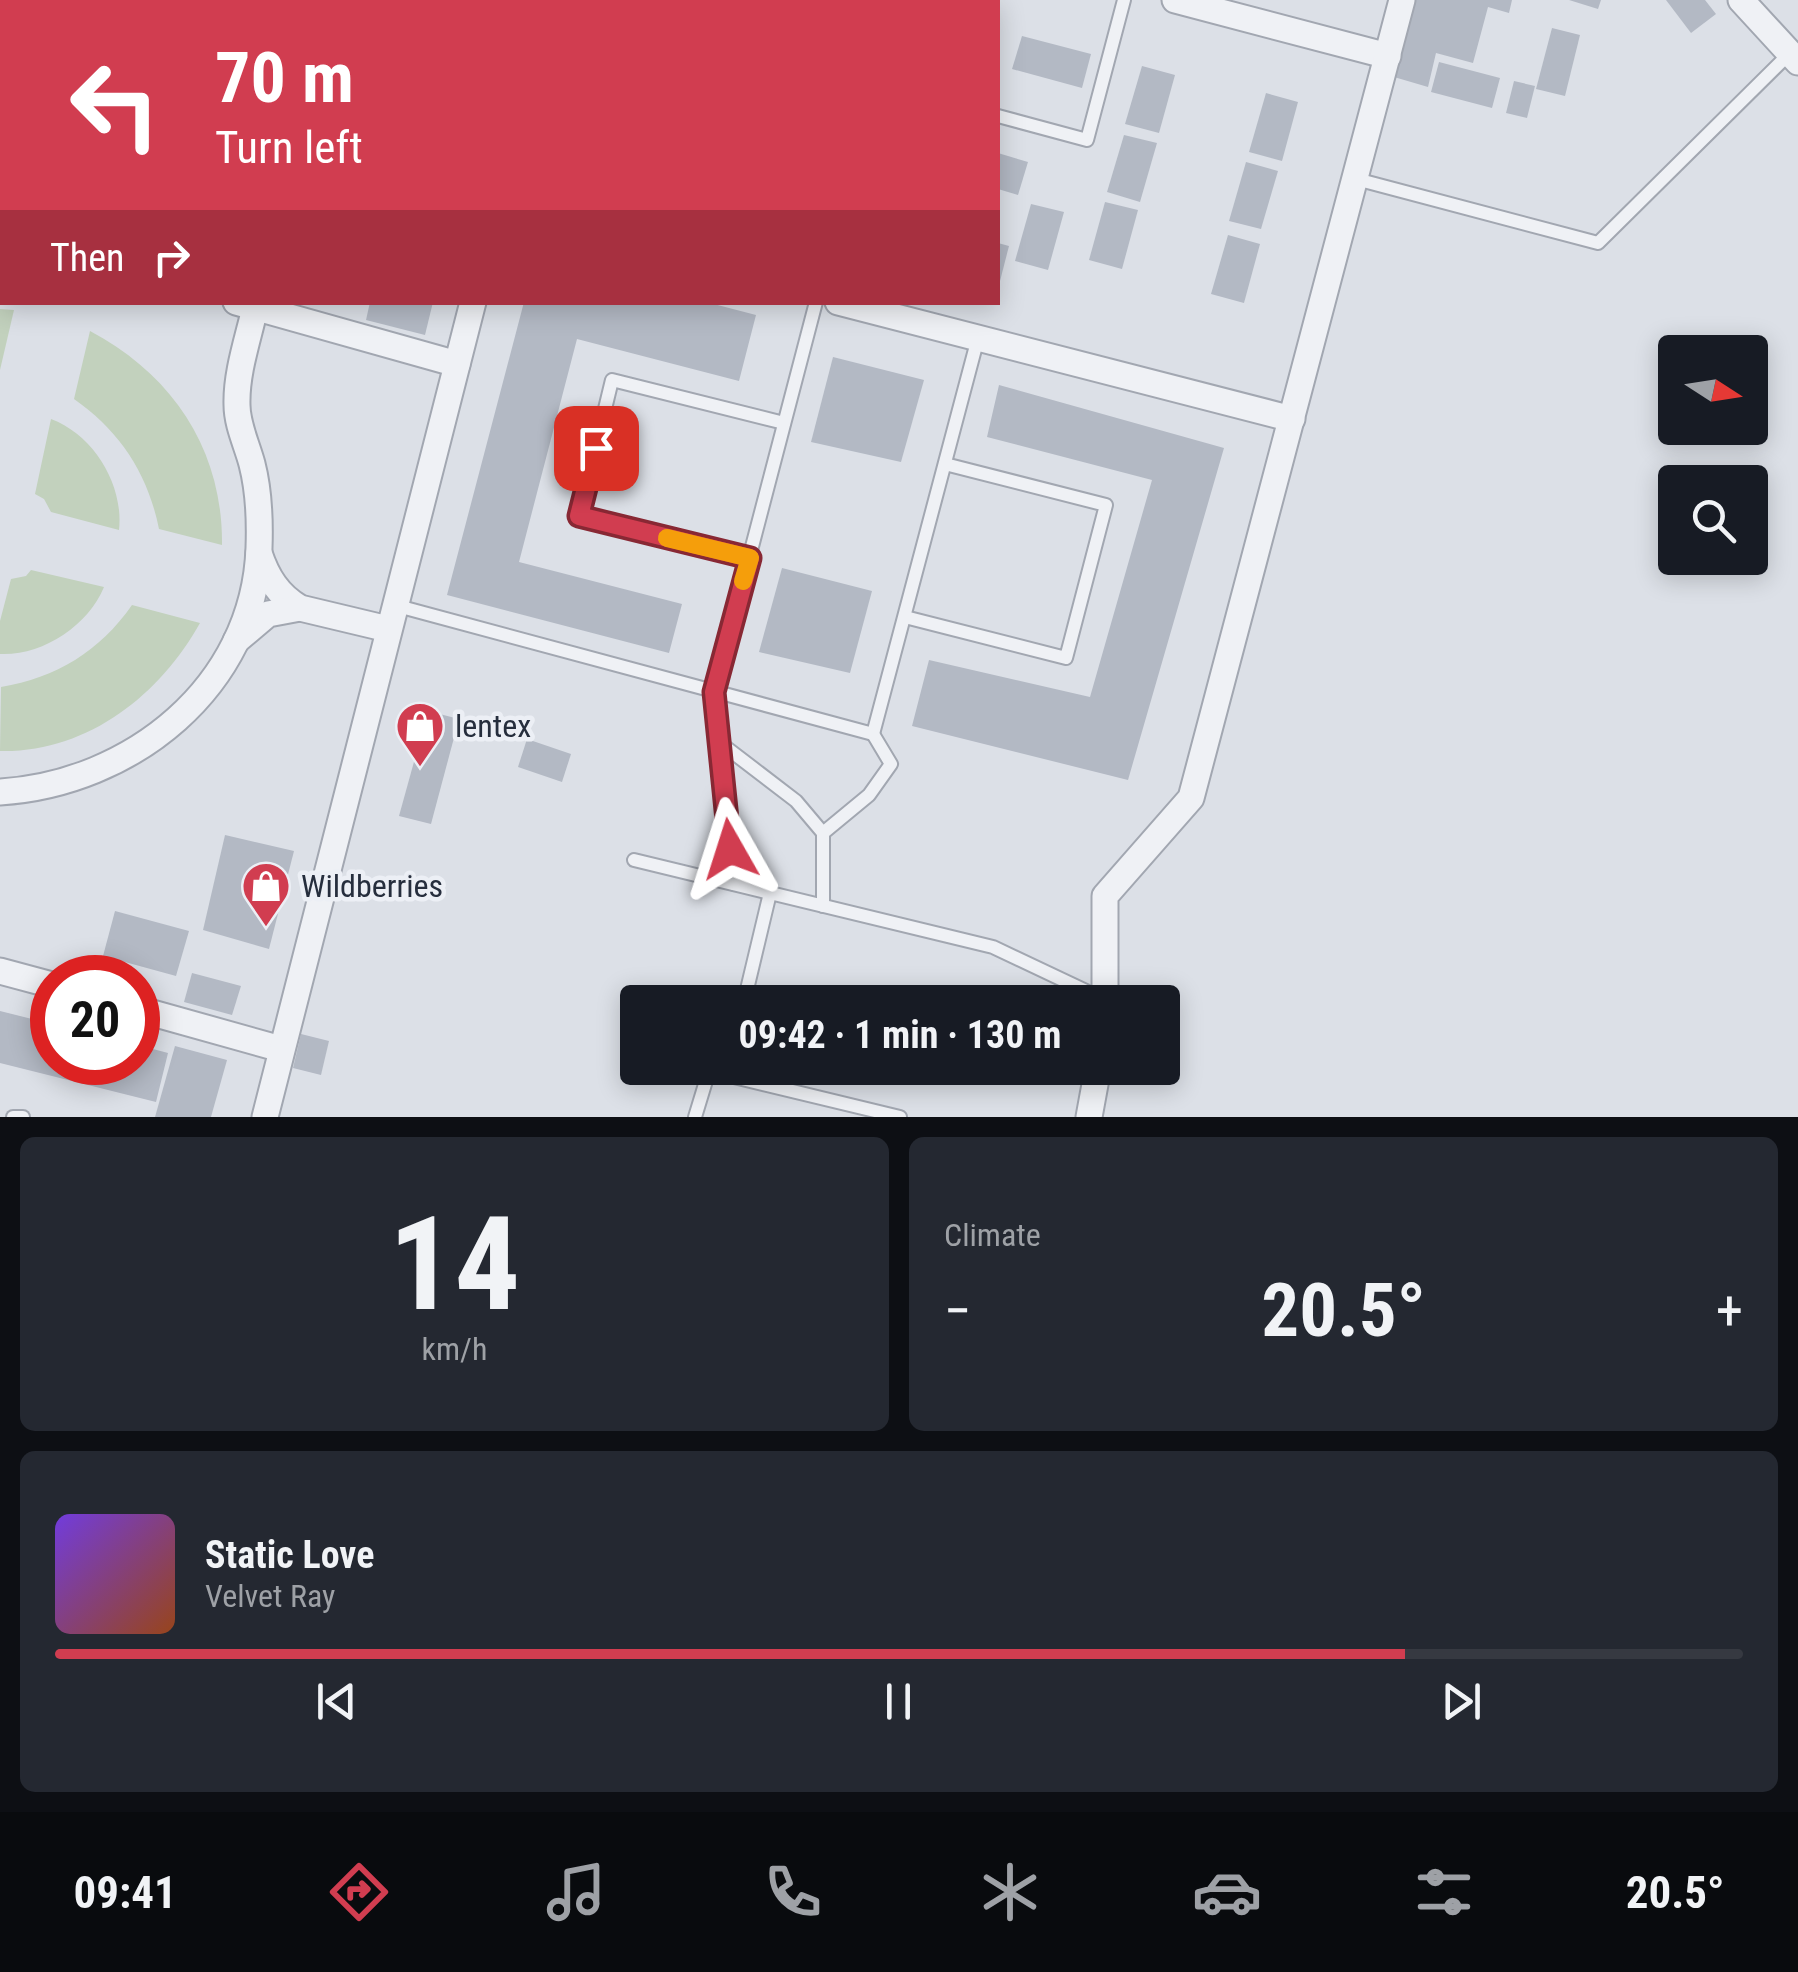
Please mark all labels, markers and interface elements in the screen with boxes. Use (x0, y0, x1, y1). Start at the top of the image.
text: 70 m (215, 37, 354, 119)
icon: left (50, 40, 180, 170)
text: Turn left (215, 121, 363, 174)
icon: right (144, 230, 199, 285)
text: Then (50, 236, 124, 280)
north arrow (1658, 335, 1768, 445)
map controls (1658, 335, 1768, 575)
pin (554, 406, 639, 491)
icon: arrive (569, 421, 624, 476)
button: search (1658, 465, 1768, 575)
shop icon: lentex (394, 700, 446, 768)
place label: lentex (455, 707, 531, 745)
position arrow (678, 797, 782, 901)
shop icon: Wildberries (240, 860, 292, 928)
place label: Wildberries (301, 867, 443, 905)
speed limit sign: 20 (30, 955, 160, 1085)
text: 09:42 · 1 min · 130 m (739, 1013, 1061, 1057)
text: 14 (389, 1188, 520, 1341)
text: Climate (944, 1216, 1041, 1254)
text: 20.5° (1261, 1266, 1426, 1354)
text: − (944, 1279, 972, 1343)
text: + (1716, 1279, 1743, 1343)
text: km/h (422, 1330, 487, 1368)
text: Static Love (205, 1533, 374, 1577)
text: Velvet Ray (205, 1577, 335, 1615)
icon: previous (309, 1674, 364, 1729)
icon: pause (871, 1674, 926, 1729)
icon: next (1434, 1674, 1489, 1729)
icon: directions (324, 1857, 394, 1927)
icon: music (541, 1857, 611, 1927)
icon: phone (758, 1857, 828, 1927)
icon: climate (975, 1857, 1045, 1927)
icon: car (1192, 1857, 1262, 1927)
icon: filters (1409, 1857, 1479, 1927)
text: 09:41 (73, 1866, 177, 1919)
text: 20.5° (1626, 1866, 1724, 1919)

